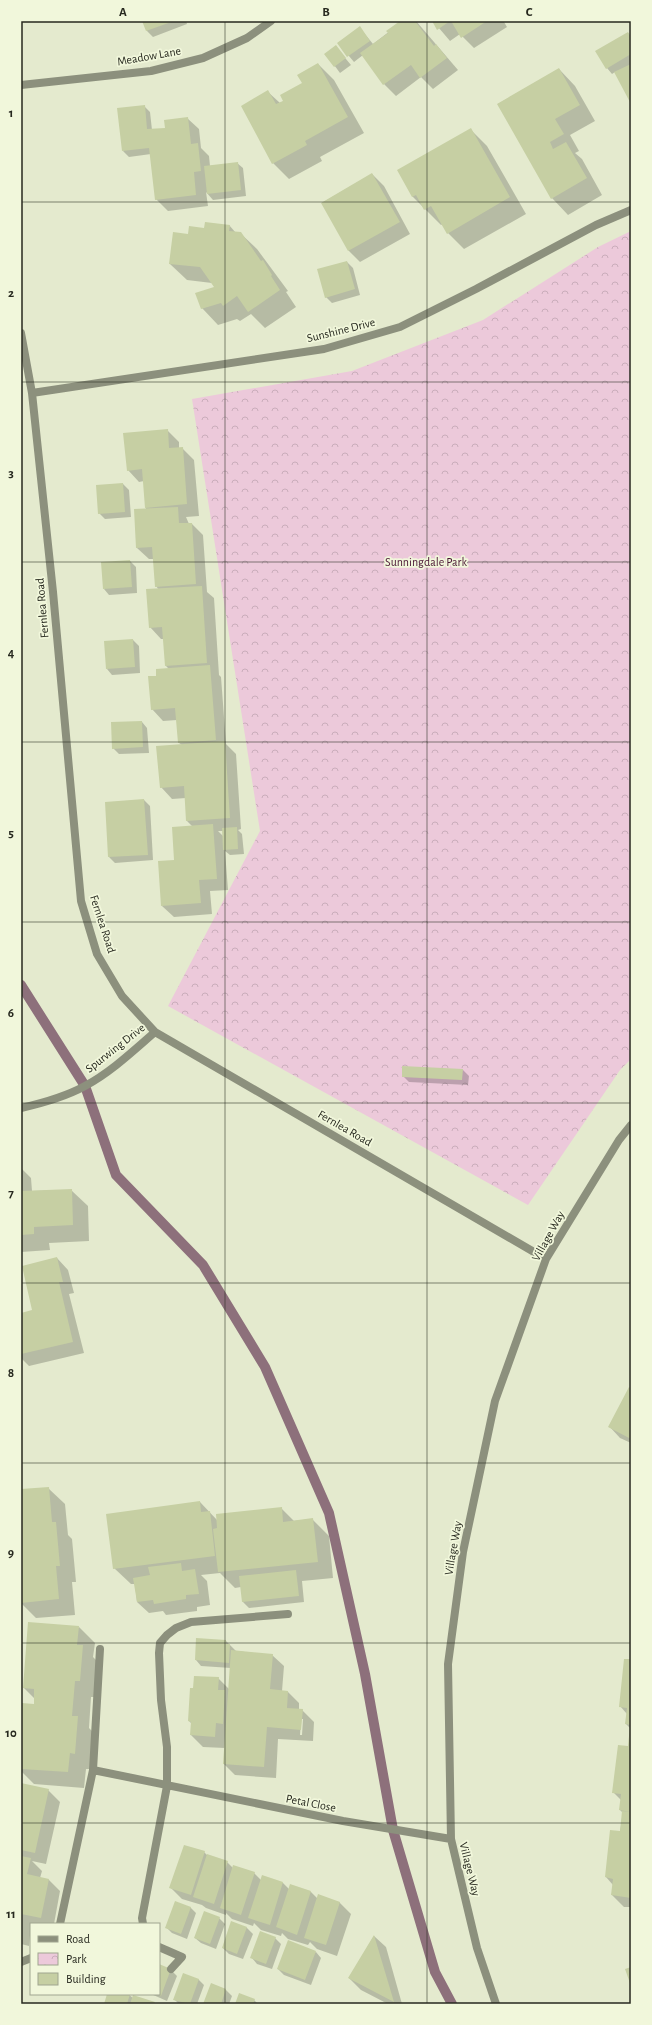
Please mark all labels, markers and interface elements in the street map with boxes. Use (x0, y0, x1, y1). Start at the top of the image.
text: A (119, 6, 127, 19)
text: B (322, 6, 330, 19)
text: C (526, 6, 533, 19)
street label: Meadow Lane (116, 44, 182, 68)
text: 1 (9, 107, 13, 120)
text: 2 (8, 287, 14, 300)
street label: Sunshine Drive (306, 316, 376, 344)
text: 3 (8, 467, 14, 480)
park label: Sunningdale Park (385, 556, 467, 568)
street label: Fernlea Road (33, 577, 51, 639)
text: 4 (8, 647, 15, 660)
text: 5 (8, 827, 14, 840)
street label: Fernlea Road (88, 893, 118, 955)
text: 6 (8, 1007, 14, 1020)
street label: Spurwing Drive (83, 1021, 147, 1075)
street label: Fernlea Road (316, 1108, 374, 1148)
text: 7 (8, 1187, 14, 1200)
street label: Village Way (529, 1209, 567, 1263)
text: 8 (8, 1367, 14, 1380)
street label: Village Way (442, 1520, 465, 1576)
text: 9 (8, 1547, 14, 1560)
text: 10 (5, 1727, 17, 1740)
street label: Petal Close (285, 1792, 337, 1814)
street label: Village Way (457, 1841, 482, 1897)
text: 11 (6, 1908, 16, 1921)
legend (30, 1923, 160, 1995)
text: Road (66, 1933, 90, 1945)
text: Park (66, 1953, 87, 1965)
text: Building (66, 1973, 106, 1985)

